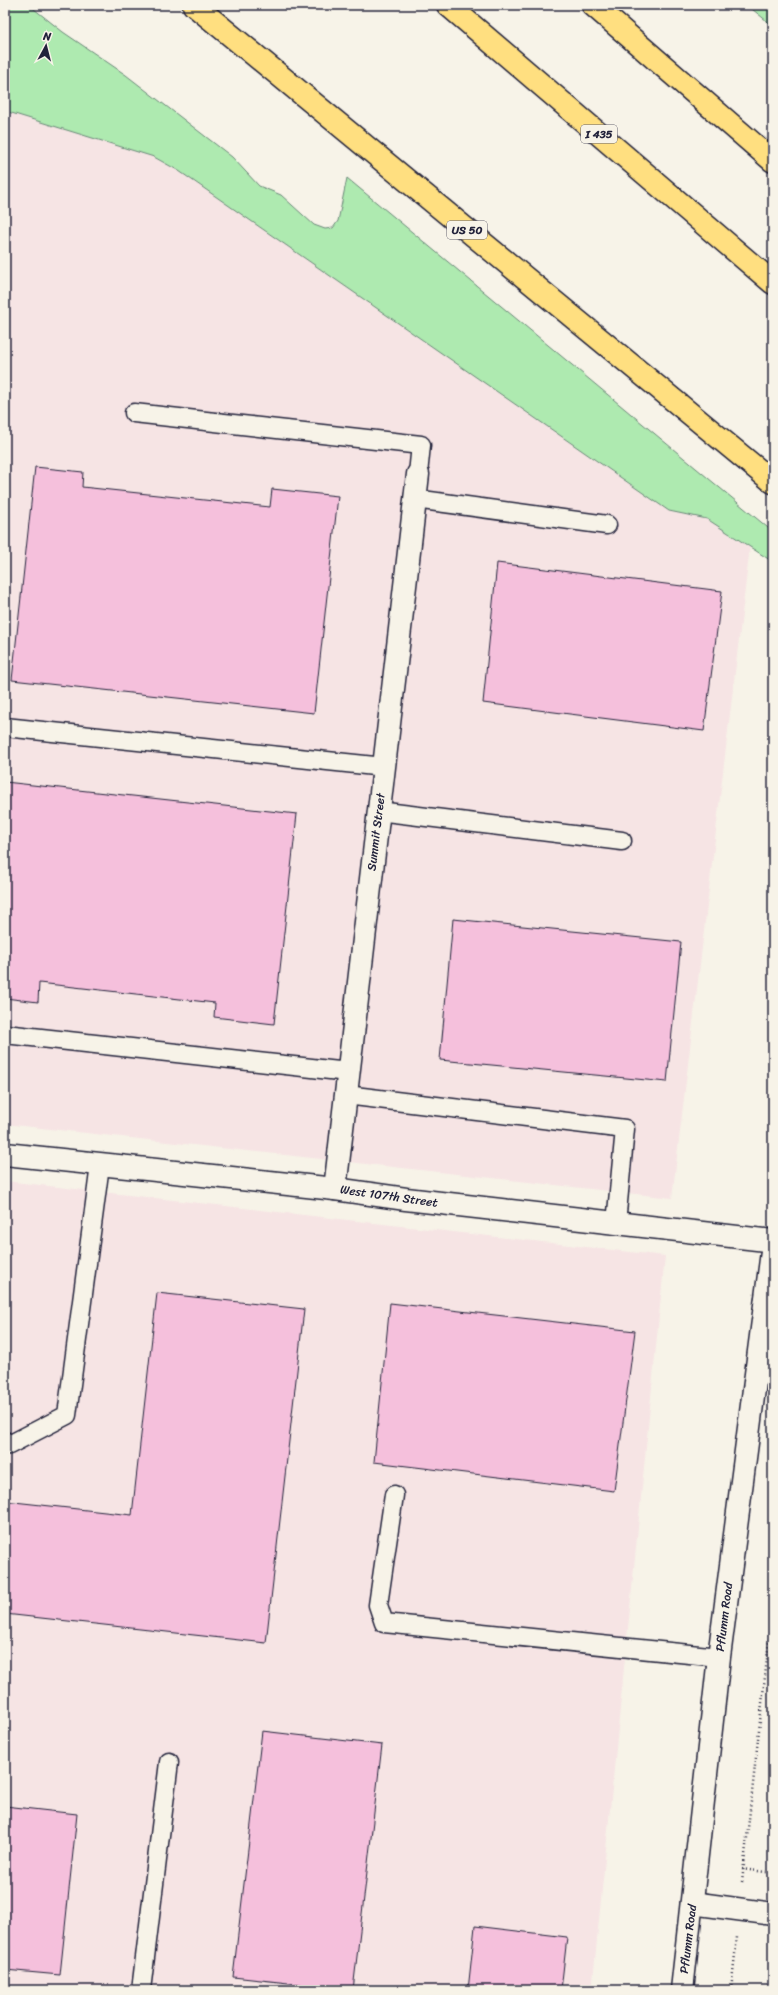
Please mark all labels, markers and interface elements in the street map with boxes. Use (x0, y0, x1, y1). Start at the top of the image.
north arrow (26, 26, 66, 66)
text: N (41, 27, 52, 47)
road number: I 435 (581, 125, 617, 143)
road number: US 50 (447, 221, 487, 239)
street label: Summit Street (360, 791, 392, 872)
street label: West 107th Street (339, 1178, 439, 1214)
street label: Pflumm Road (709, 1580, 739, 1653)
street label: Pflumm Road (673, 1902, 703, 1975)

